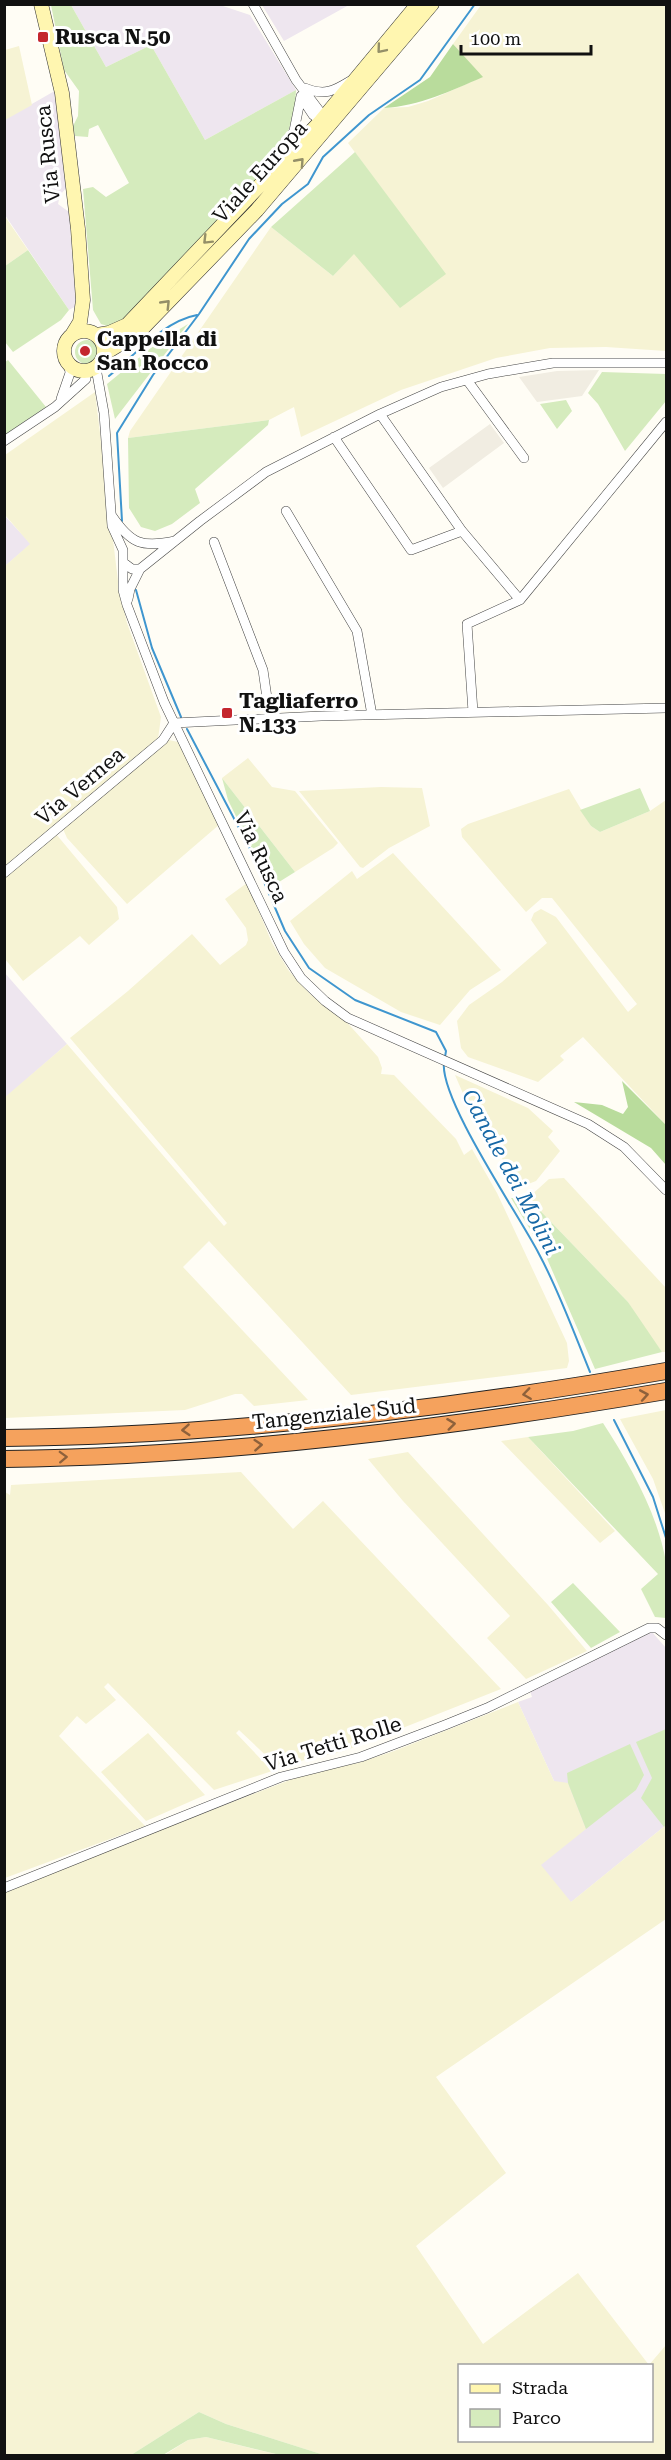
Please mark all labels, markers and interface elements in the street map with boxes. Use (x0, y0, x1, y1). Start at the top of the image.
scale bar (461, 18, 592, 56)
place label: Rusca N.50 (55, 25, 171, 49)
text: 100 m (470, 28, 521, 49)
marker: Rusca N.50 (36, 30, 50, 44)
one-way arrow (377, 43, 388, 54)
street label: Via Rusca (31, 103, 65, 204)
street label: Viale Europa (208, 116, 312, 228)
one-way arrow (293, 158, 304, 169)
one-way arrow (204, 233, 215, 244)
one-way arrow (159, 301, 170, 312)
place label: Cappella di San Rocco (97, 327, 217, 375)
marker: Cappella di San Rocco (78, 344, 92, 358)
place label: Tagliaferro N.133 (239, 689, 358, 737)
marker: Tagliaferro N.133 (220, 706, 234, 720)
street label: Via Vernea (31, 742, 130, 830)
street label: Via Rusca (229, 807, 293, 907)
water label: Canale dei Molini (457, 1085, 565, 1259)
one-way arrow (522, 1387, 531, 1399)
one-way arrow (639, 1389, 649, 1402)
street label: Tangenziale Sud (251, 1393, 418, 1435)
one-way arrow (447, 1418, 456, 1431)
one-way arrow (182, 1423, 191, 1436)
one-way arrow (253, 1439, 262, 1452)
one-way arrow (58, 1450, 67, 1463)
street label: Via Tetti Rolle (262, 1712, 404, 1776)
legend (458, 2364, 653, 2442)
text: Strada (512, 2377, 568, 2398)
text: Parco (512, 2407, 561, 2428)

